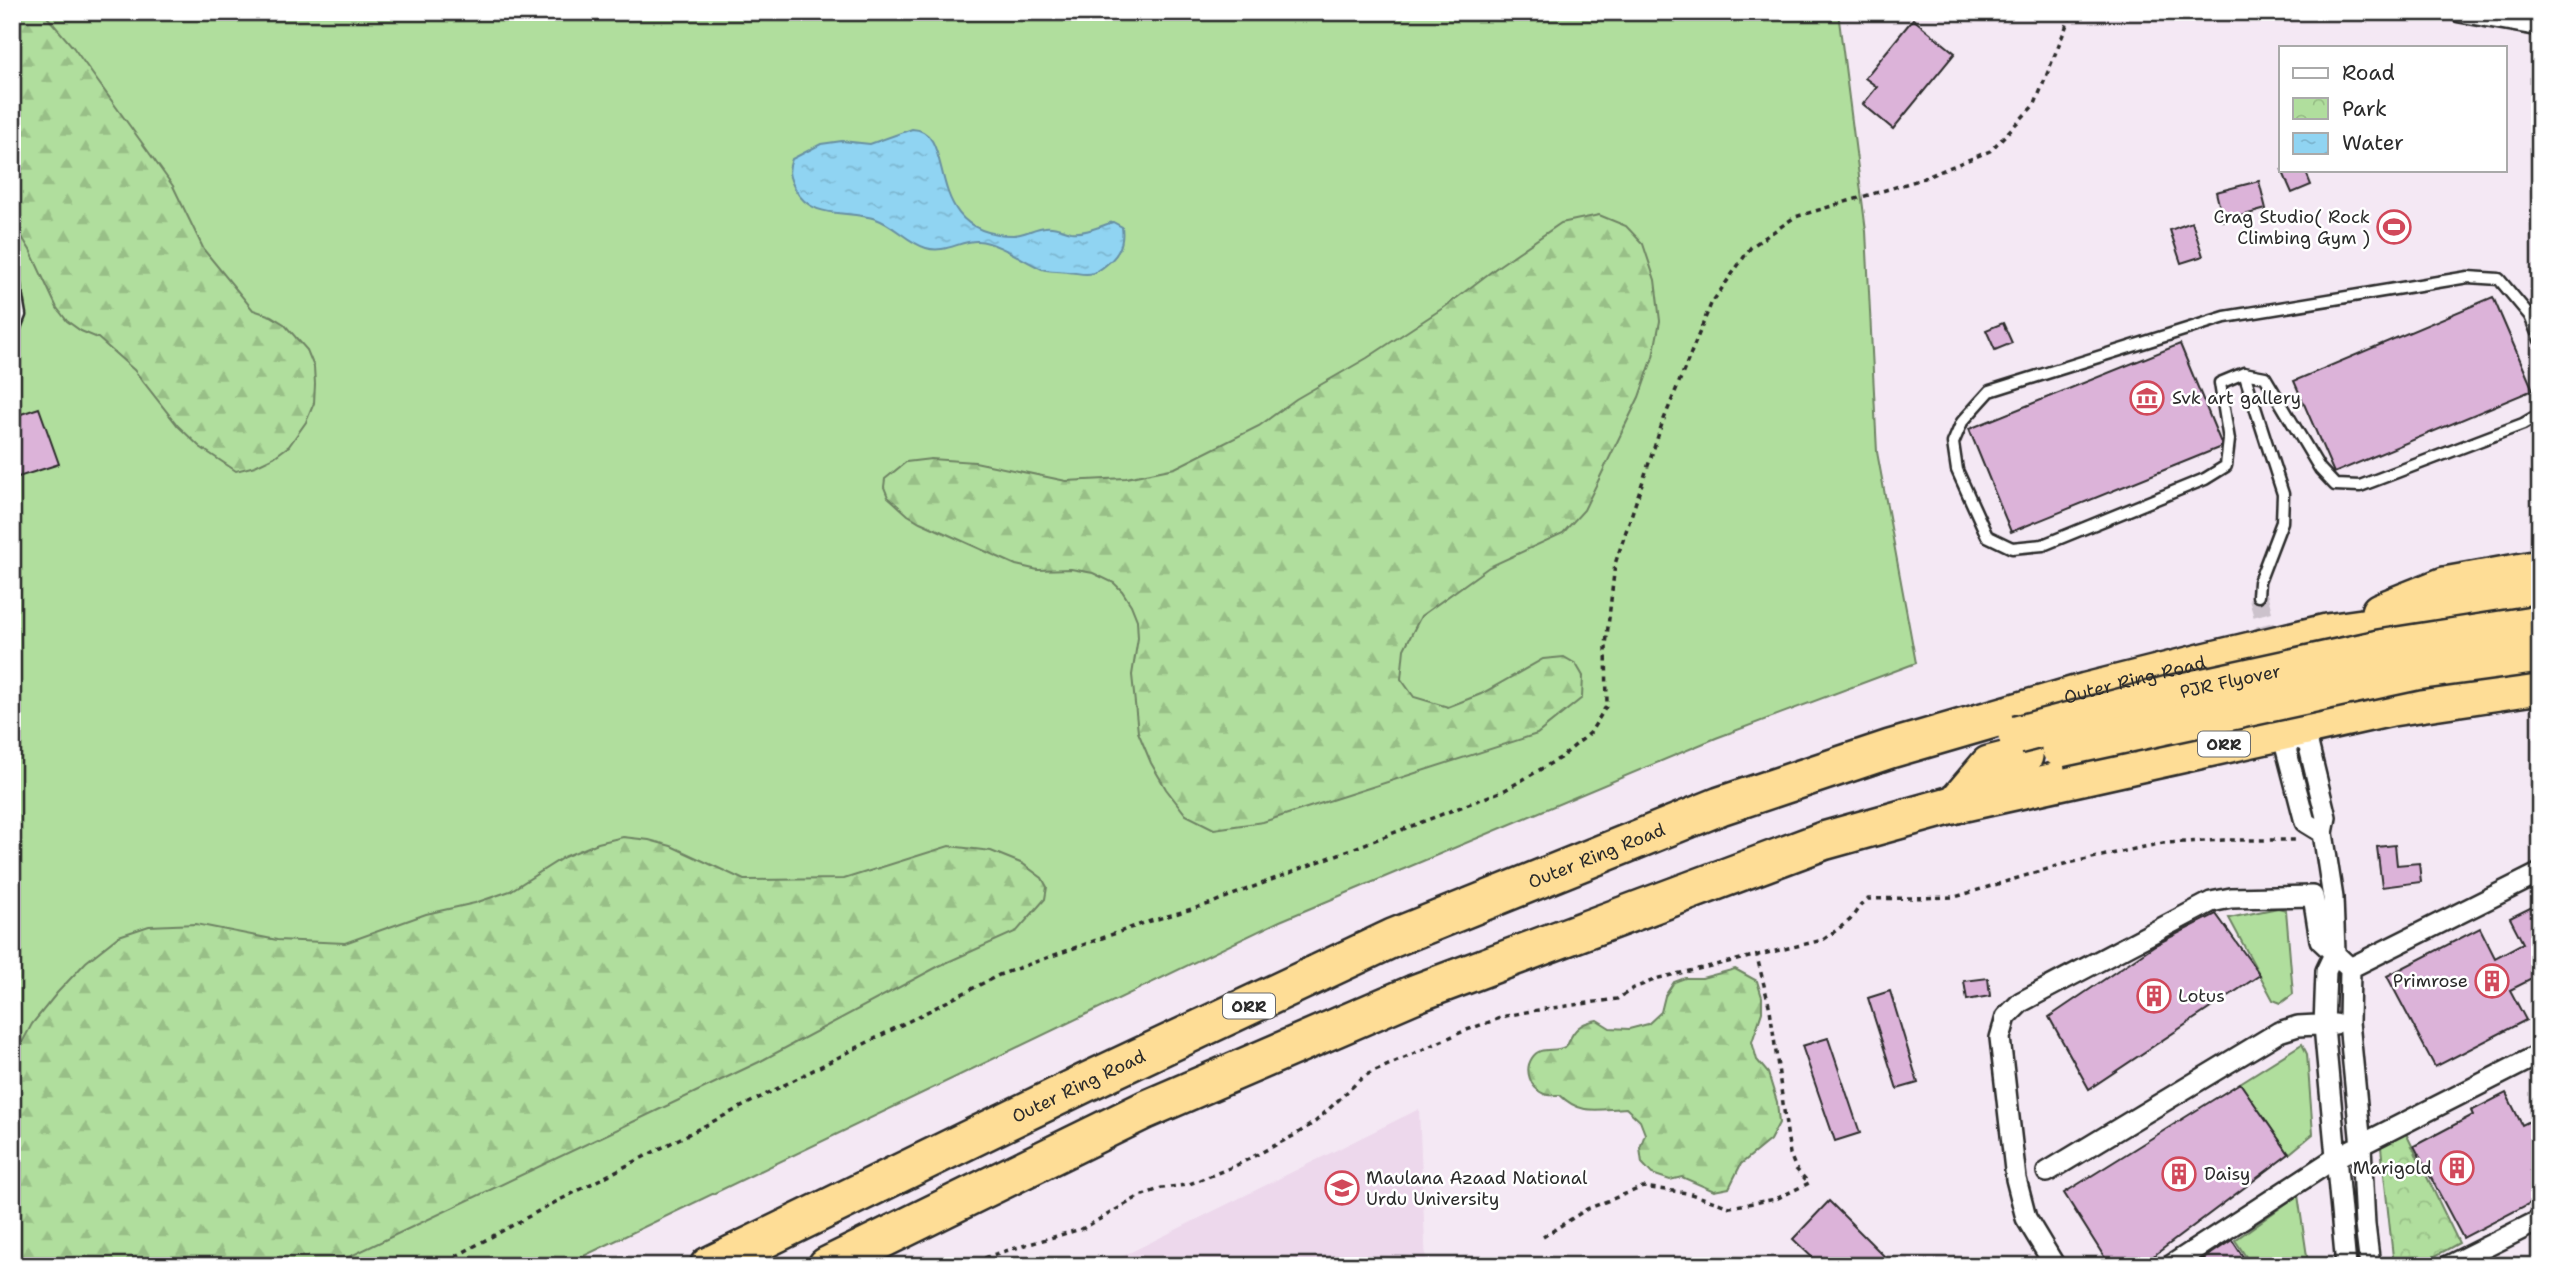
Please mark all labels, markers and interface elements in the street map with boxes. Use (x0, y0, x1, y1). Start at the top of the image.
legend (2279, 46, 2506, 172)
text: Road (2342, 59, 2395, 87)
text: Park (2342, 95, 2387, 123)
text: Water (2342, 129, 2404, 157)
place label: Crag Studio( Rock Climbing Gym ) (2214, 205, 2370, 250)
sports icon: Crag Studio( Rock Climbing Gym ) (2375, 208, 2413, 246)
museum icon: Svk art gallery (2128, 379, 2166, 417)
place label: Svk art gallery (2172, 386, 2301, 410)
street label: Outer Ring Road (2061, 650, 2208, 710)
street label: PJR Flyover (2178, 659, 2283, 704)
road number: ORR (2198, 732, 2250, 757)
street label: Outer Ring Road (1524, 817, 1668, 894)
building icon: Primrose (2473, 962, 2511, 1000)
place label: Primrose (2393, 969, 2468, 993)
building icon: Lotus (2135, 977, 2173, 1015)
place label: Lotus (2178, 984, 2225, 1008)
road number: ORR (1223, 994, 1275, 1018)
street label: Outer Ring Road (1008, 1044, 1149, 1129)
building icon: Marigold (2438, 1149, 2476, 1187)
building icon: Daisy (2160, 1155, 2198, 1193)
place label: Marigold (2353, 1156, 2432, 1180)
place label: Daisy (2204, 1162, 2250, 1186)
place label: Maulana Azaad National Urdu University (1366, 1166, 1588, 1211)
school or university icon: Maulana Azaad National Urdu University (1323, 1169, 1361, 1207)

